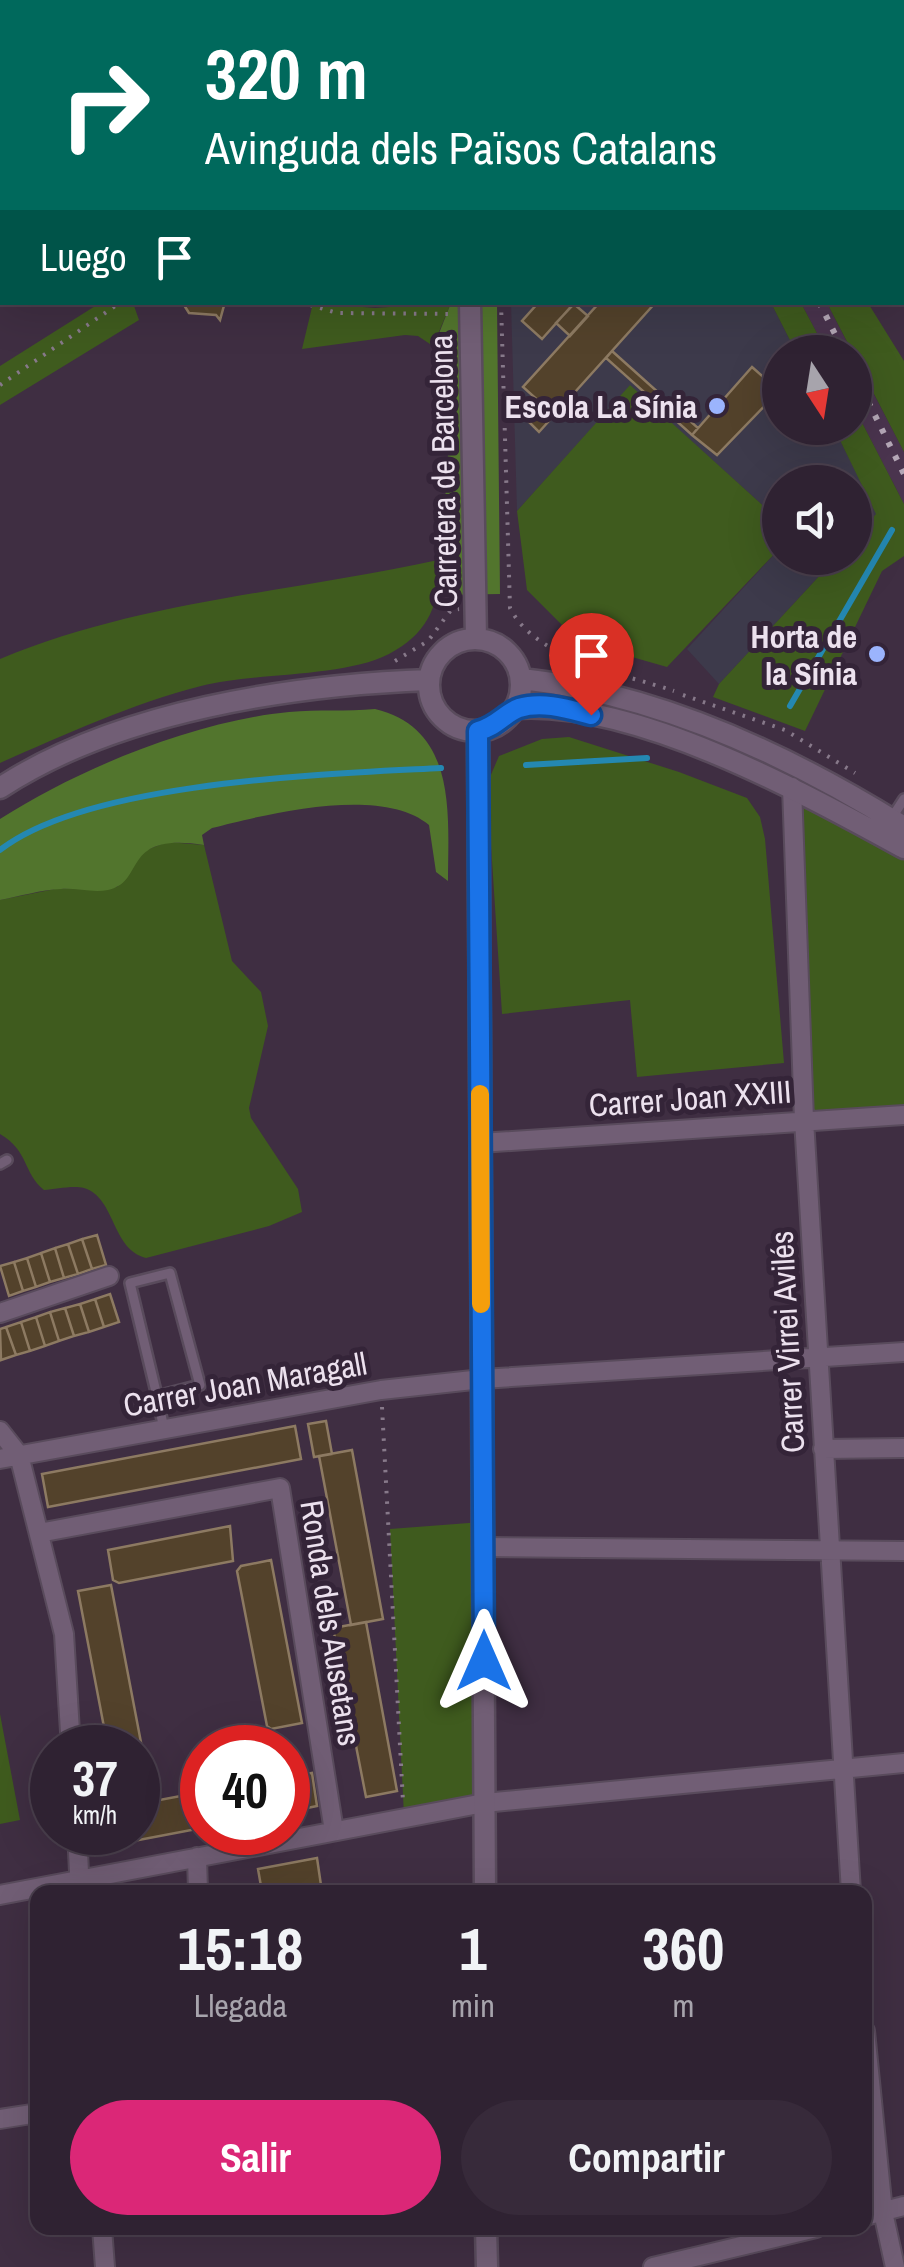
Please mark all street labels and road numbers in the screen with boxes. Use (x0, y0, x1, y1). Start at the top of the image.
street label: Carretera de Barcelona (419, 334, 467, 608)
street label: Carrer Joan XXIII (587, 1069, 793, 1127)
street label: Carrer Virrei Avilés (760, 1230, 814, 1454)
street label: Carrer Joan Maragall (120, 1341, 370, 1427)
street label: Ronda dels Ausetans (290, 1497, 372, 1749)

